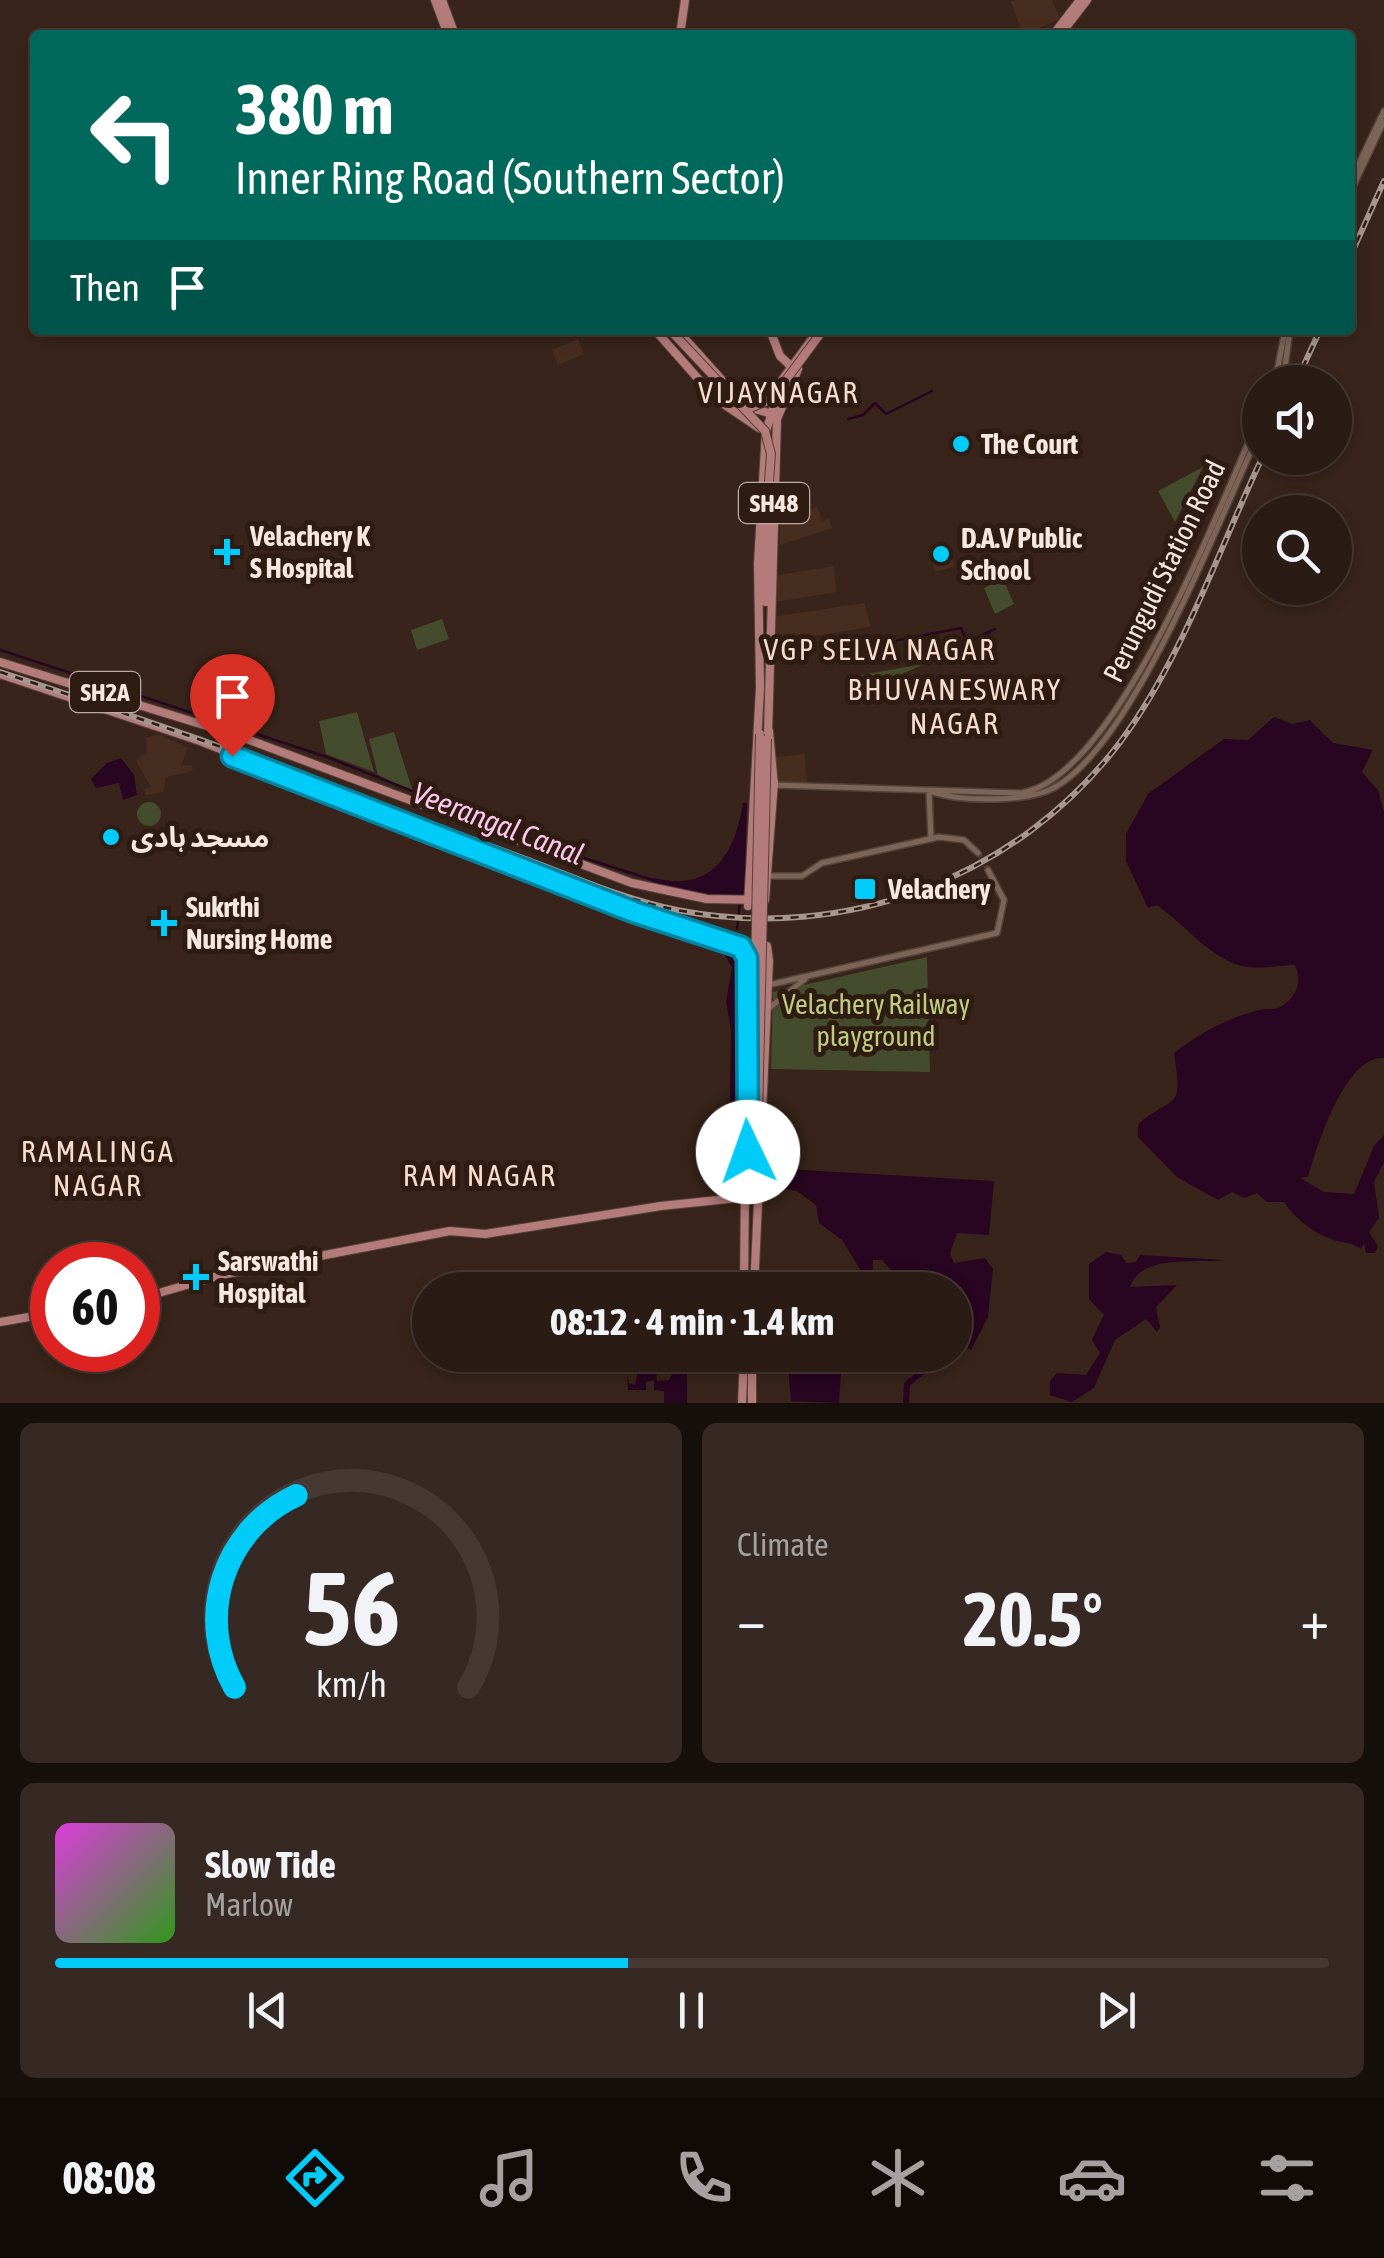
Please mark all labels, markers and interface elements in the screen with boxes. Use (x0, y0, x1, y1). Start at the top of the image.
text: 380 m (235, 69, 394, 149)
icon: left (70, 70, 200, 200)
text: Inner Ring Road (Southern Sector) (235, 152, 785, 204)
icon: arrive (160, 260, 215, 315)
text: Then (70, 266, 140, 309)
map controls (1242, 365, 1352, 605)
button: sound (1242, 365, 1352, 475)
district label: VIJAYNAGAR (698, 375, 860, 409)
place label: The Court (981, 428, 1078, 460)
marker: The Court (950, 433, 972, 455)
street label: Perungudi Station Road (1097, 455, 1231, 687)
road number: SH48 (739, 483, 809, 523)
button: search (1242, 495, 1352, 605)
place label: Velachery K S Hospital (249, 520, 370, 584)
place label: D.A.V Public School (961, 522, 1083, 586)
marker: Velachery K S Hospital (214, 539, 240, 565)
marker: D.A.V Public School (930, 543, 952, 565)
district label: VGP SELVA NAGAR (764, 632, 996, 666)
pin (190, 654, 275, 757)
icon: arrive (205, 669, 260, 724)
road number: SH2A (70, 672, 140, 712)
district label: BHUVANESWARY NAGAR (847, 672, 1063, 740)
water label: Veerangal Canal (408, 775, 589, 871)
place label: مسجد ہادی (131, 821, 269, 854)
marker: مسجد ہادی (100, 826, 122, 848)
place label: Velachery (887, 873, 991, 905)
marker: Velachery (852, 876, 878, 902)
place label: Sukrthi Nursing Home (186, 891, 332, 955)
marker: Sukrthi Nursing Home (151, 910, 177, 936)
park label: Velachery Railway playground (782, 988, 970, 1052)
position arrow (696, 1100, 800, 1204)
district label: RAMALINGA NAGAR (21, 1134, 175, 1202)
district label: RAM NAGAR (403, 1158, 557, 1192)
speed limit sign: 60 (30, 1242, 160, 1372)
place label: Sarswathi Hospital (218, 1245, 318, 1309)
marker: Sarswathi Hospital (183, 1264, 209, 1290)
text: 08:12 · 4 min · 1.4 km (550, 1300, 834, 1343)
text: Climate (737, 1526, 829, 1563)
text: 56 (302, 1548, 400, 1667)
text: 20.5° (963, 1576, 1103, 1662)
text: − (737, 1588, 766, 1651)
text: + (1300, 1588, 1329, 1651)
text: km/h (316, 1664, 386, 1705)
text: Slow Tide (205, 1843, 336, 1886)
text: Marlow (205, 1886, 293, 1923)
icon: previous (240, 1983, 295, 2038)
icon: pause (664, 1983, 719, 2038)
icon: next (1089, 1983, 1144, 2038)
icon: directions (280, 2143, 350, 2213)
icon: music (474, 2143, 544, 2213)
icon: phone (669, 2143, 739, 2213)
icon: climate (863, 2143, 933, 2213)
icon: car (1057, 2143, 1127, 2213)
icon: filters (1252, 2143, 1322, 2213)
text: 08:08 (62, 2152, 156, 2204)

